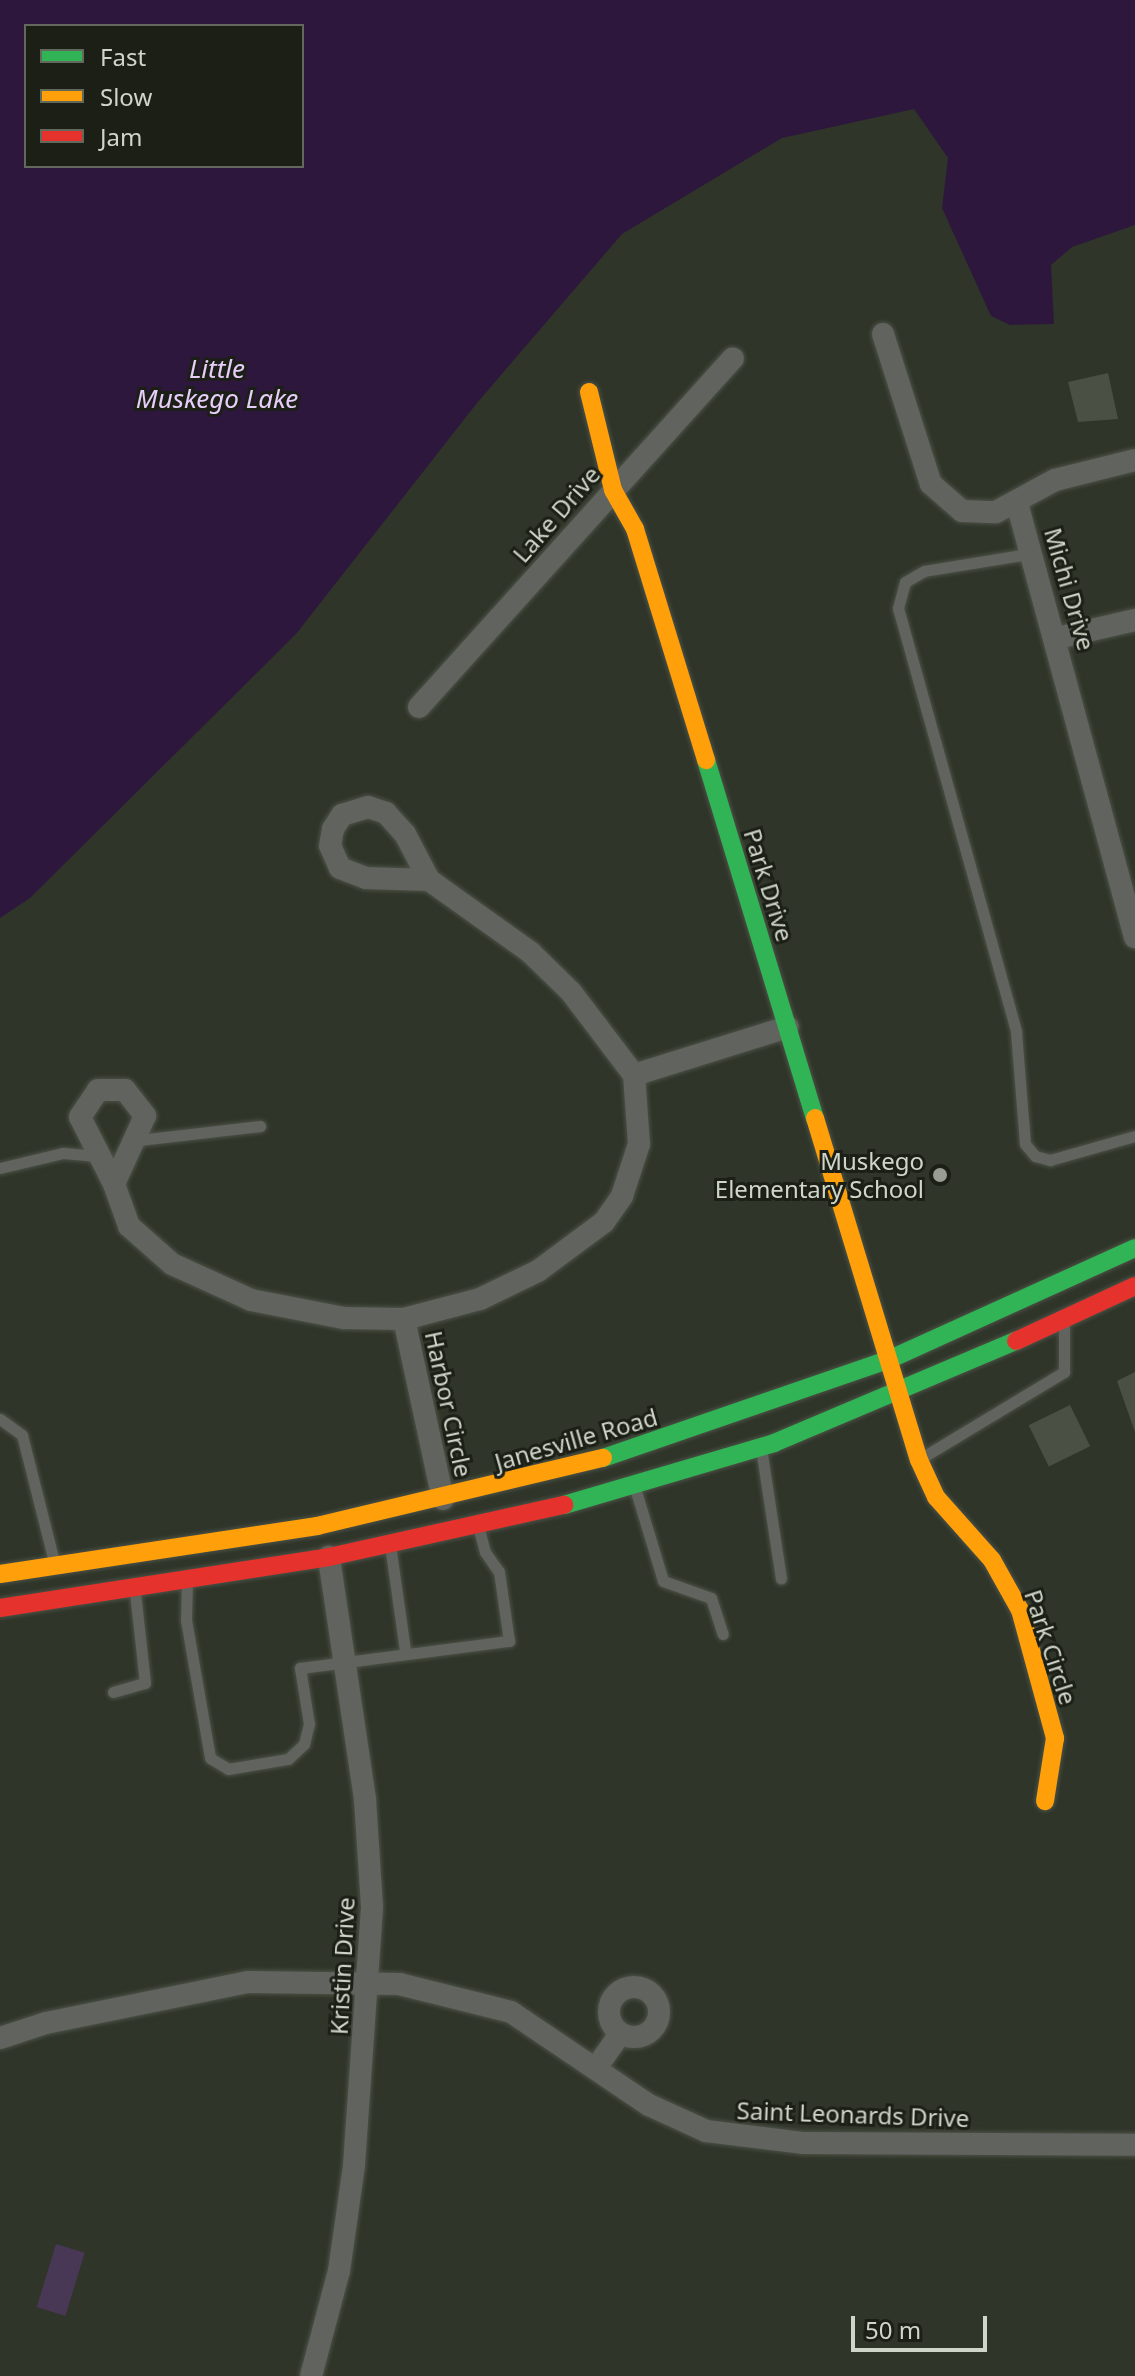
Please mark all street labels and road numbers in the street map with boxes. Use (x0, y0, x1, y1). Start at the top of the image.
street label: Lake Drive (506, 460, 606, 568)
street label: Michi Drive (1039, 524, 1101, 654)
street label: Park Drive (738, 825, 800, 945)
street label: Harbor Circle (419, 1328, 479, 1480)
street label: Janesville Road (491, 1402, 661, 1476)
street label: Park Circle (1019, 1586, 1083, 1708)
street label: Kristin Drive (324, 1896, 360, 2036)
street label: Saint Leonards Drive (736, 2096, 970, 2132)

